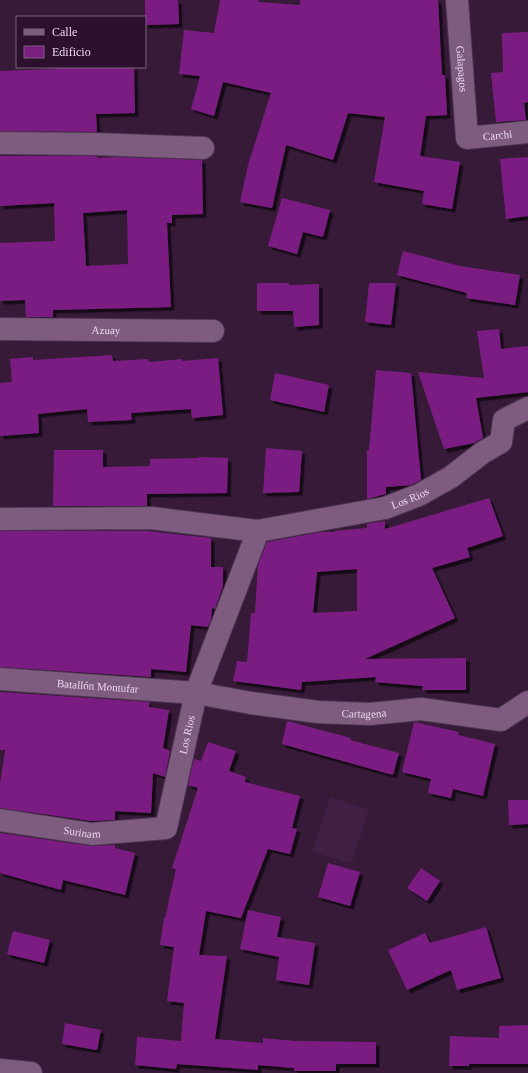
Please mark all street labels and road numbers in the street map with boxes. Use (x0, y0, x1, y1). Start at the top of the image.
street label: Galapagos (454, 45, 470, 92)
street label: Carchi (482, 128, 513, 142)
street label: Azuay (92, 324, 121, 336)
street label: Los Rios (390, 485, 431, 511)
street label: Batallón Montufar (57, 677, 139, 695)
street label: Cartagena (341, 706, 387, 720)
street label: Los Rios (177, 714, 197, 755)
street label: Surinam (63, 824, 101, 840)

